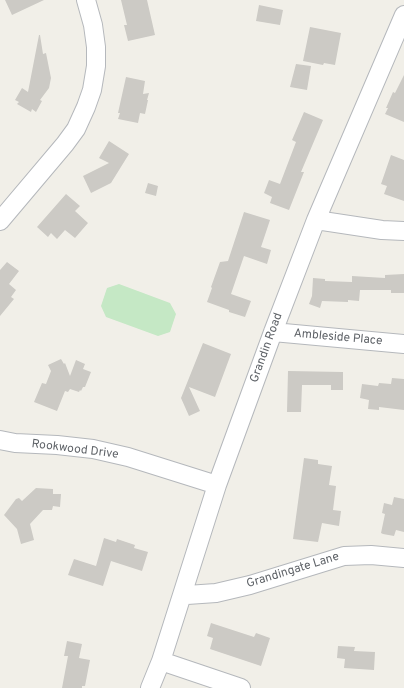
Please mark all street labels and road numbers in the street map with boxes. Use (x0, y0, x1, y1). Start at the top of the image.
street label: Grandin Road (248, 311, 286, 385)
street label: Ambleside Place (293, 327, 383, 349)
street label: Rookwood Drive (31, 438, 119, 462)
street label: Grandingate Lane (245, 550, 341, 592)

